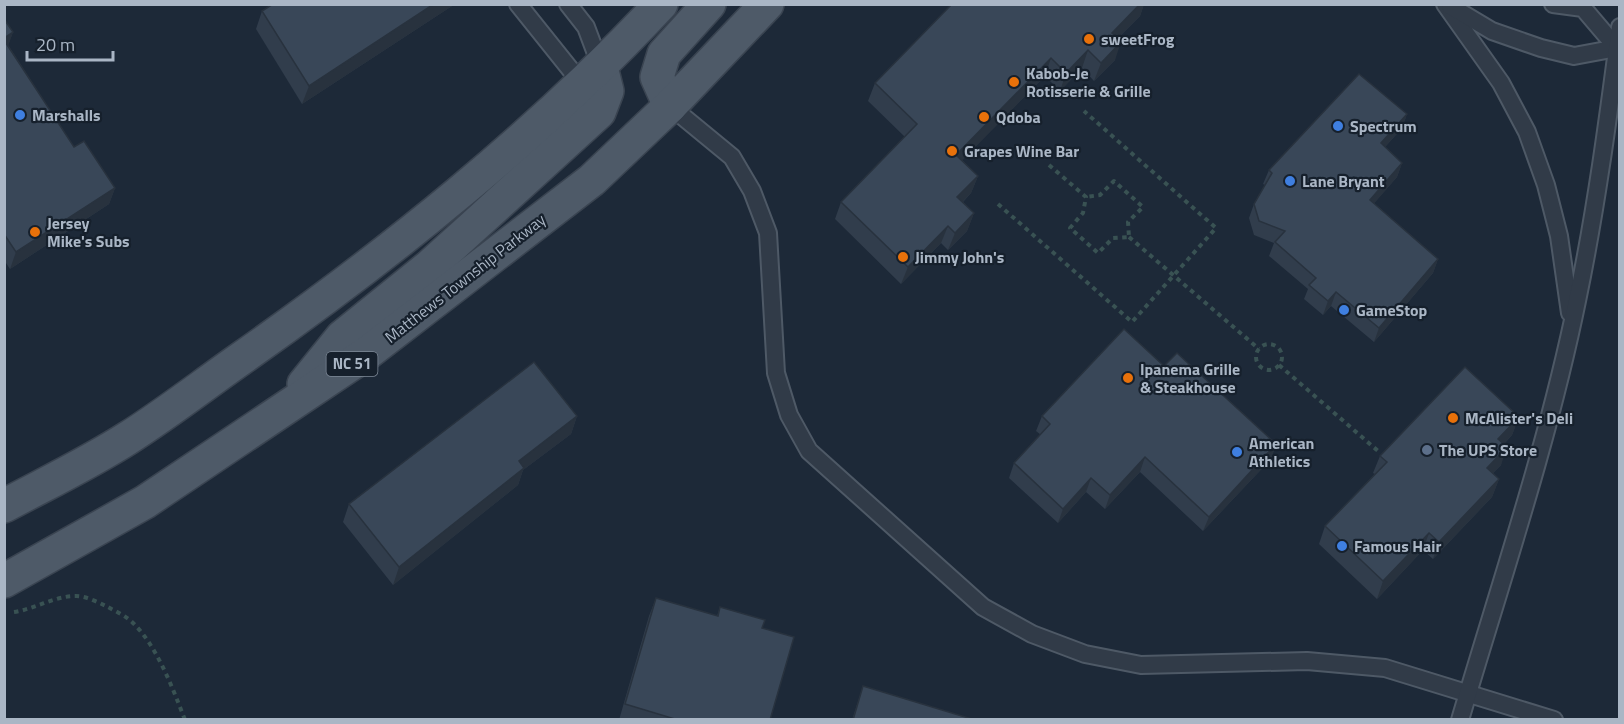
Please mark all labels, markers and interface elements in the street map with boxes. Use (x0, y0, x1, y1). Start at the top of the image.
scale bar (27, 24, 112, 62)
place label: sweetFrog (1101, 27, 1175, 51)
text: 20 m (36, 31, 75, 58)
marker: sweetFrog (1082, 32, 1096, 46)
place label: Kabob-Je Rotisserie & Grille (1026, 61, 1151, 103)
marker: Kabob-Je Rotisserie & Grille (1007, 75, 1021, 89)
place label: Marshalls (32, 103, 101, 127)
place label: Qdoba (996, 105, 1041, 129)
marker: Marshalls (13, 108, 27, 122)
marker: Qdoba (977, 110, 991, 124)
place label: Spectrum (1350, 114, 1417, 138)
marker: Spectrum (1331, 119, 1345, 133)
place label: Grapes Wine Bar (964, 139, 1079, 163)
marker: Grapes Wine Bar (945, 144, 959, 158)
place label: Lane Bryant (1302, 169, 1385, 193)
marker: Lane Bryant (1283, 174, 1297, 188)
street label: Matthews Township Parkway (379, 207, 551, 349)
place label: Jersey Mike's Subs (47, 211, 130, 253)
marker: Jersey Mike's Subs (28, 225, 42, 239)
place label: Jimmy John's (915, 245, 1004, 269)
marker: Jimmy John's (896, 250, 910, 264)
place label: GameStop (1356, 298, 1427, 322)
marker: GameStop (1337, 303, 1351, 317)
road number: NC 51 (326, 352, 378, 376)
place label: Ipanema Grille & Steakhouse (1140, 357, 1240, 399)
marker: Ipanema Grille & Steakhouse (1121, 371, 1135, 385)
place label: McAlister's Deli (1465, 406, 1573, 430)
marker: McAlister's Deli (1446, 411, 1460, 425)
place label: American Athletics (1249, 431, 1314, 473)
place label: The UPS Store (1439, 438, 1537, 462)
marker: The UPS Store (1420, 443, 1434, 457)
marker: American Athletics (1230, 445, 1244, 459)
place label: Famous Hair (1354, 534, 1441, 558)
marker: Famous Hair (1335, 539, 1349, 553)

